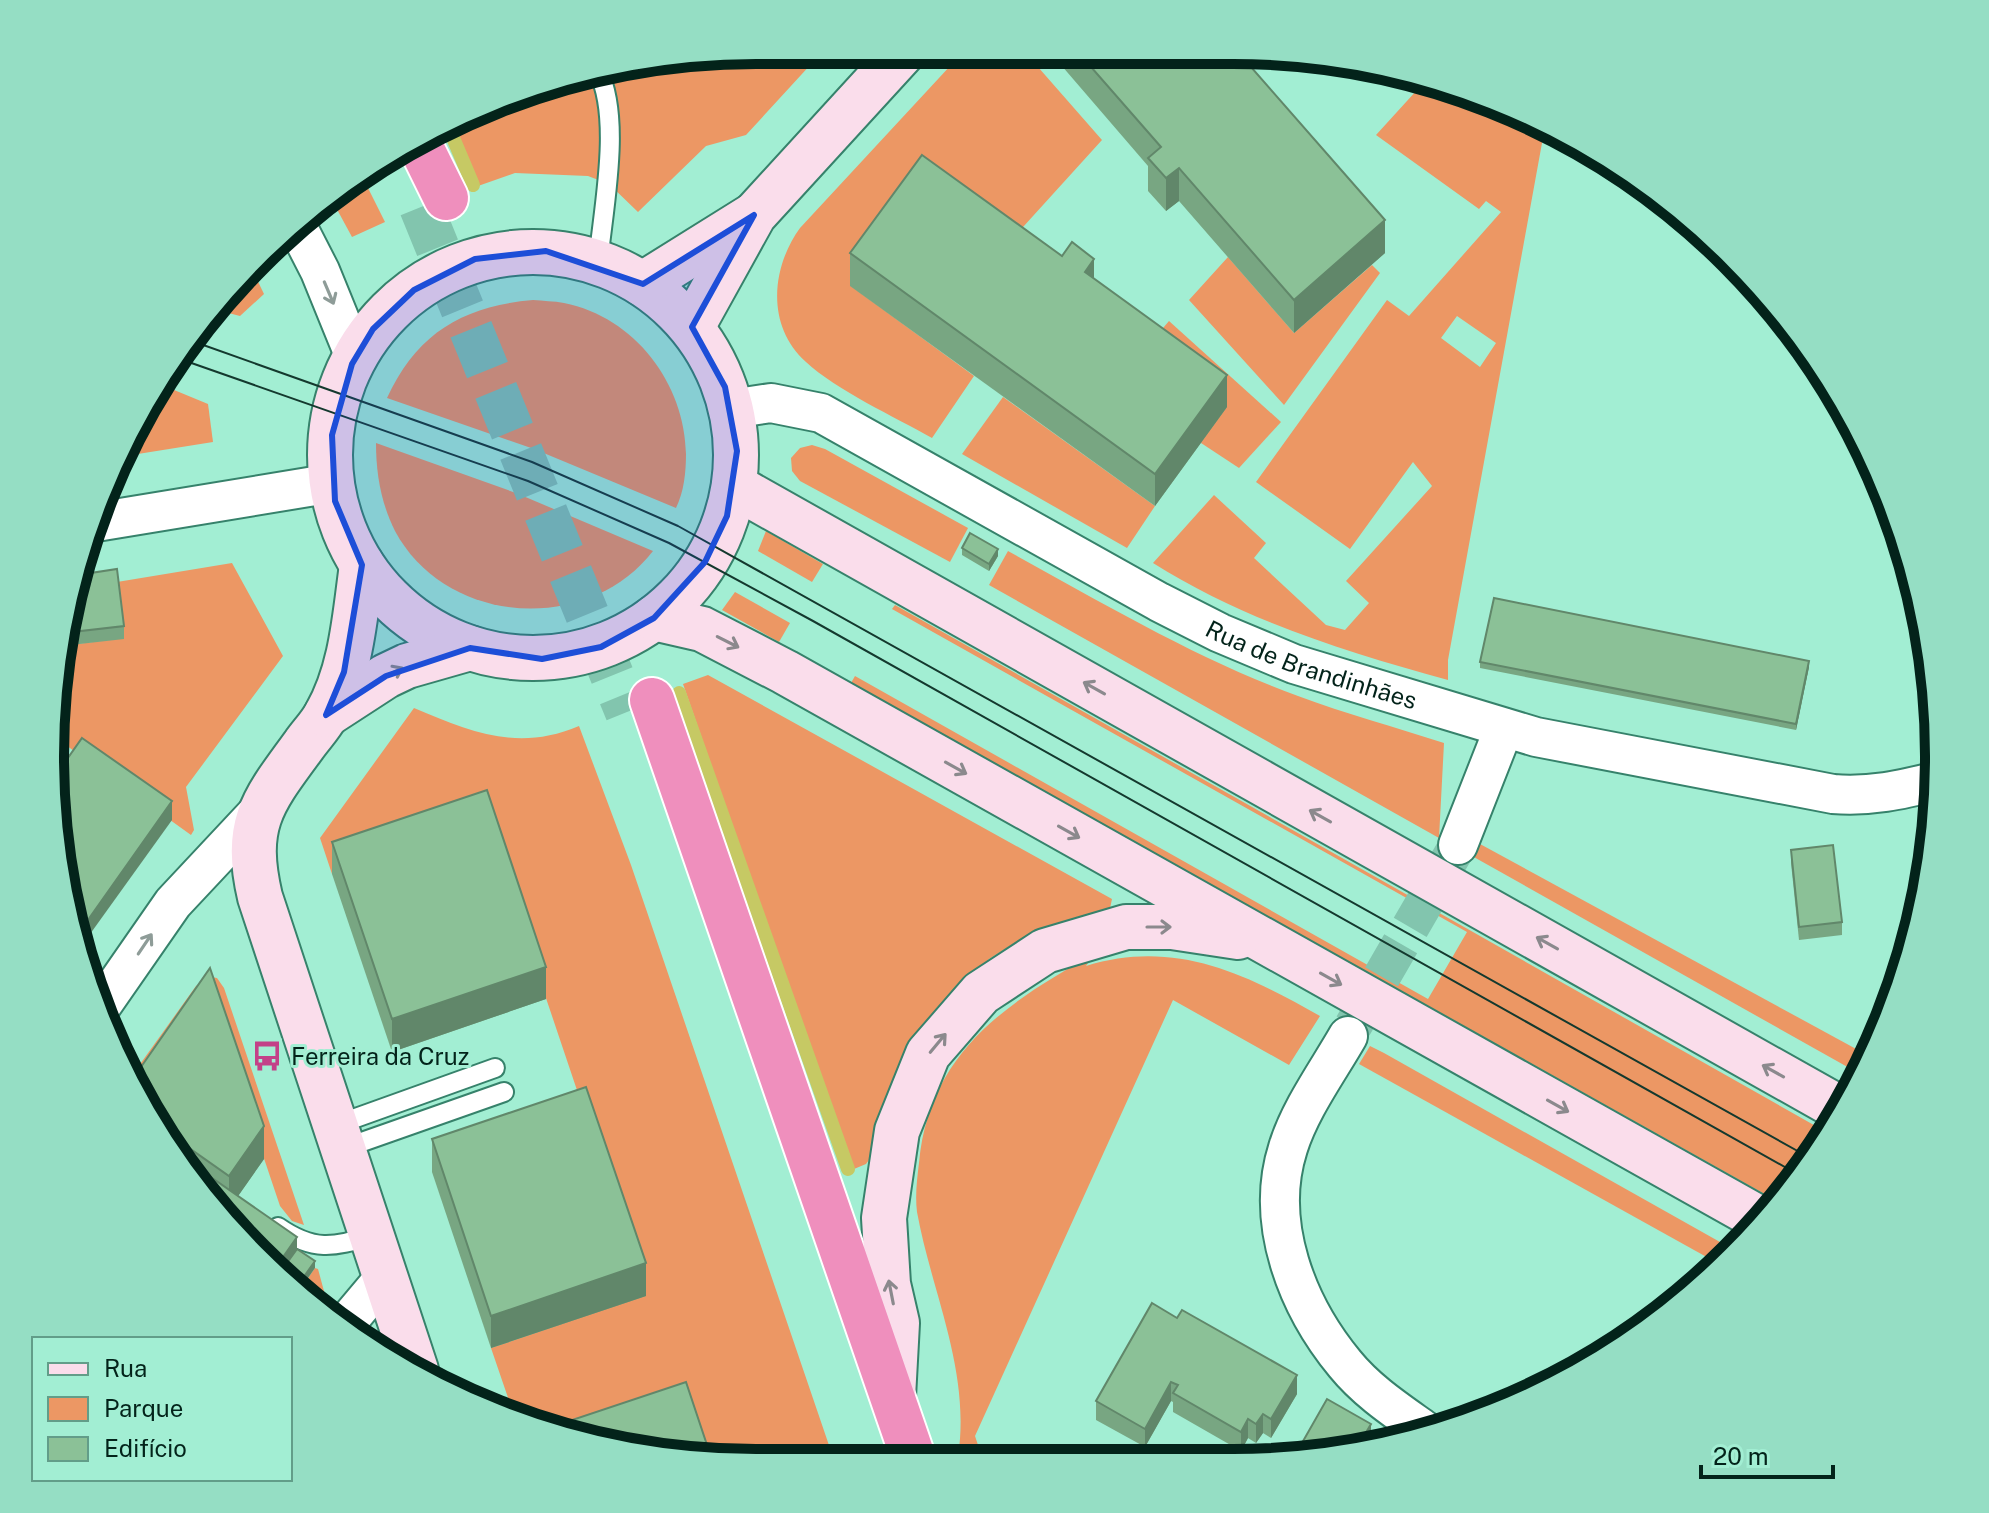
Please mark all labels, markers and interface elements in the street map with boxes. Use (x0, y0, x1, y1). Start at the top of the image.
one-way arrow (323, 280, 337, 305)
street label: Rua de Brandinhães (1201, 614, 1420, 714)
one-way arrow (716, 635, 740, 650)
one-way arrow (380, 665, 404, 681)
one-way arrow (1082, 680, 1106, 695)
one-way arrow (943, 761, 967, 776)
one-way arrow (1309, 808, 1332, 824)
one-way arrow (1057, 824, 1080, 840)
one-way arrow (1145, 919, 1172, 935)
one-way arrow (136, 934, 153, 956)
one-way arrow (1536, 935, 1559, 951)
one-way arrow (1319, 971, 1342, 987)
one-way arrow (929, 1033, 947, 1054)
bus stop icon: Ferreira da Cruz (250, 1039, 284, 1073)
place label: Ferreira da Cruz (291, 1042, 469, 1070)
one-way arrow (1762, 1063, 1786, 1078)
one-way arrow (1545, 1099, 1569, 1114)
one-way arrow (882, 1280, 897, 1305)
legend (32, 1337, 292, 1481)
text: Rua (104, 1354, 147, 1382)
text: Parque (104, 1394, 183, 1422)
scale bar (1701, 1429, 1833, 1479)
text: Edifício (104, 1434, 187, 1462)
text: 20 m (1713, 1442, 1769, 1470)

